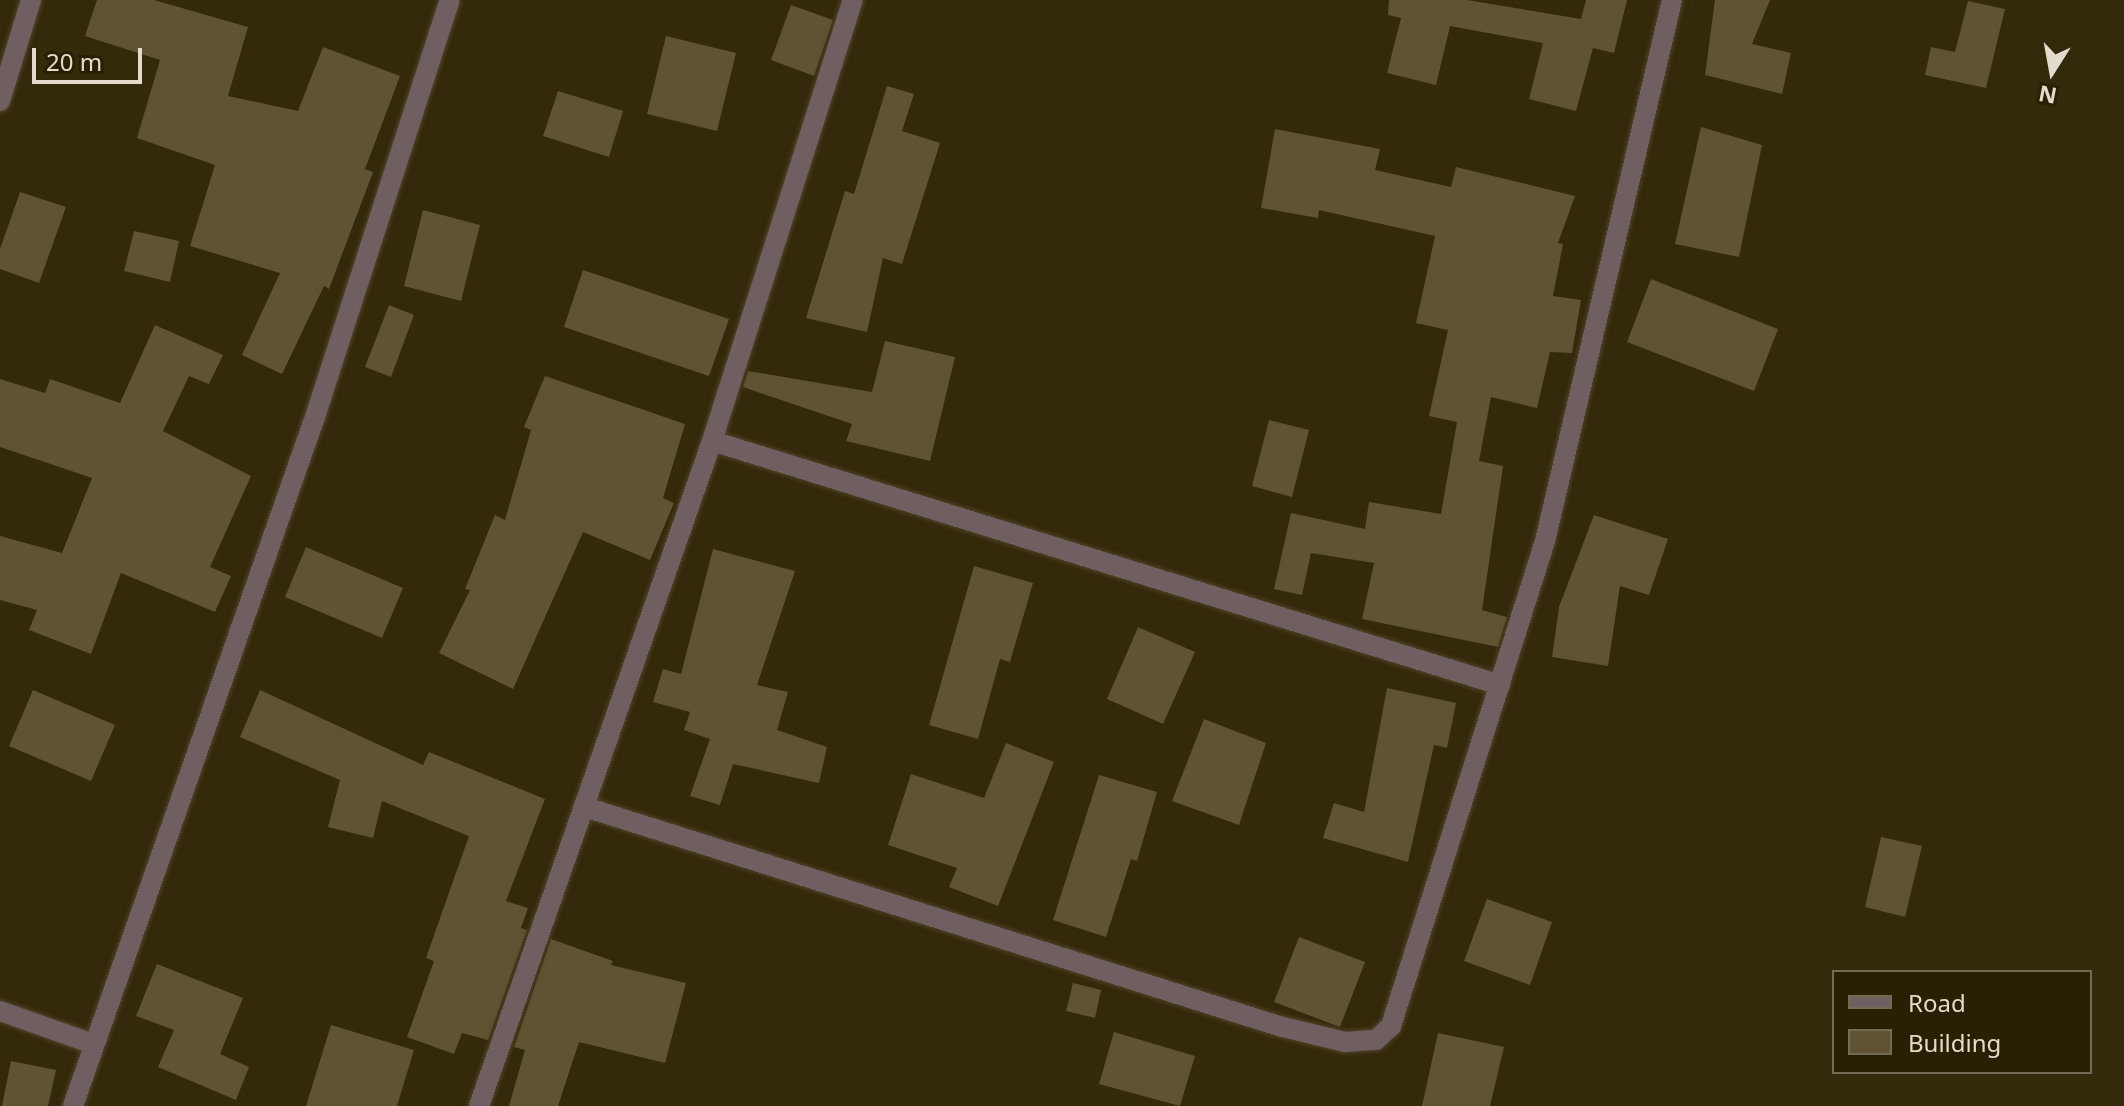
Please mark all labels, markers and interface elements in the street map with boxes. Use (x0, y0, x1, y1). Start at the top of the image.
scale bar (36, 32, 146, 82)
north arrow (2012, 32, 2092, 112)
text: 20 m (46, 45, 102, 78)
text: N (2036, 79, 2059, 112)
legend (1832, 970, 2092, 1074)
text: Road (1908, 986, 1966, 1019)
text: Building (1908, 1026, 2001, 1059)

